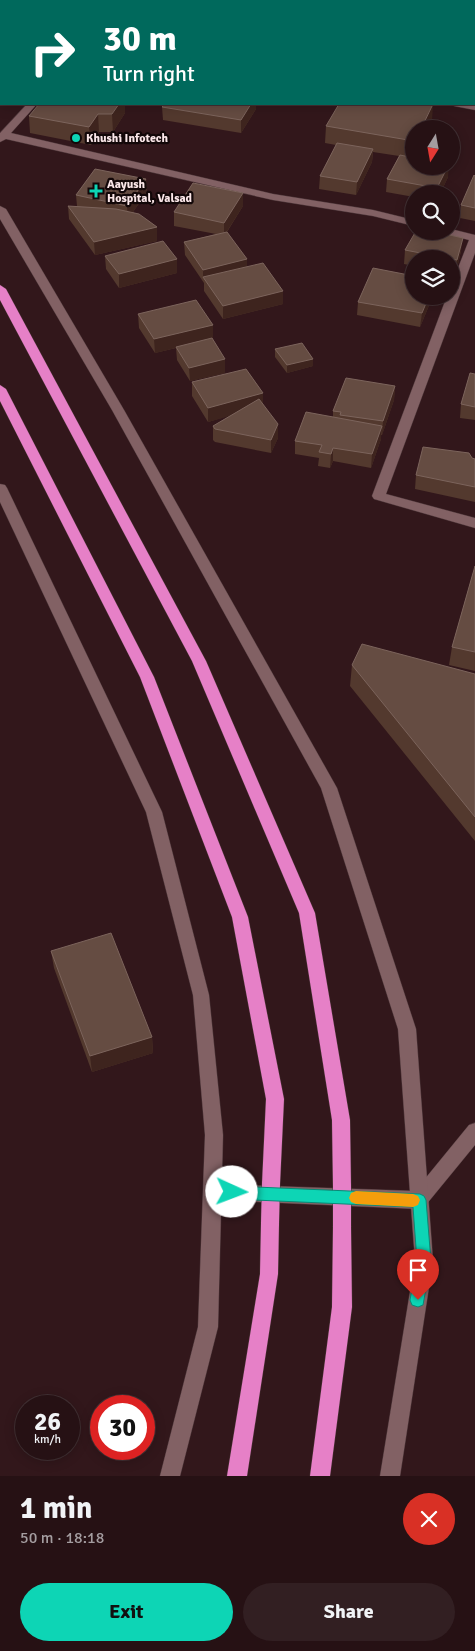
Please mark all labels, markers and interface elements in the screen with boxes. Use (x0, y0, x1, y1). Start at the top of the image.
text: 30 m (103, 17, 177, 60)
icon: right (20, 20, 85, 85)
text: Turn right (103, 60, 195, 87)
north arrow (405, 120, 460, 175)
map controls (405, 120, 460, 305)
place label: Khushi Infotech (86, 131, 169, 146)
marker: Khushi Infotech (70, 132, 82, 144)
place label: Aayush Hospital, Valsad (107, 177, 193, 206)
marker: Aayush Hospital, Valsad (89, 184, 103, 198)
button: search (405, 185, 460, 240)
button: layers (405, 250, 460, 305)
position arrow (205, 1165, 257, 1217)
pin (397, 1249, 439, 1300)
icon: arrive (404, 1256, 432, 1284)
speed limit sign: 30 (90, 1395, 155, 1460)
text: 26 (34, 1406, 61, 1437)
text: km/h (34, 1432, 61, 1447)
text: 1 min (20, 1490, 92, 1527)
button: close (403, 1493, 455, 1545)
text: 50 m · 18:18 (20, 1528, 104, 1548)
button: Exit (20, 1583, 233, 1641)
button: Share (243, 1583, 455, 1641)

